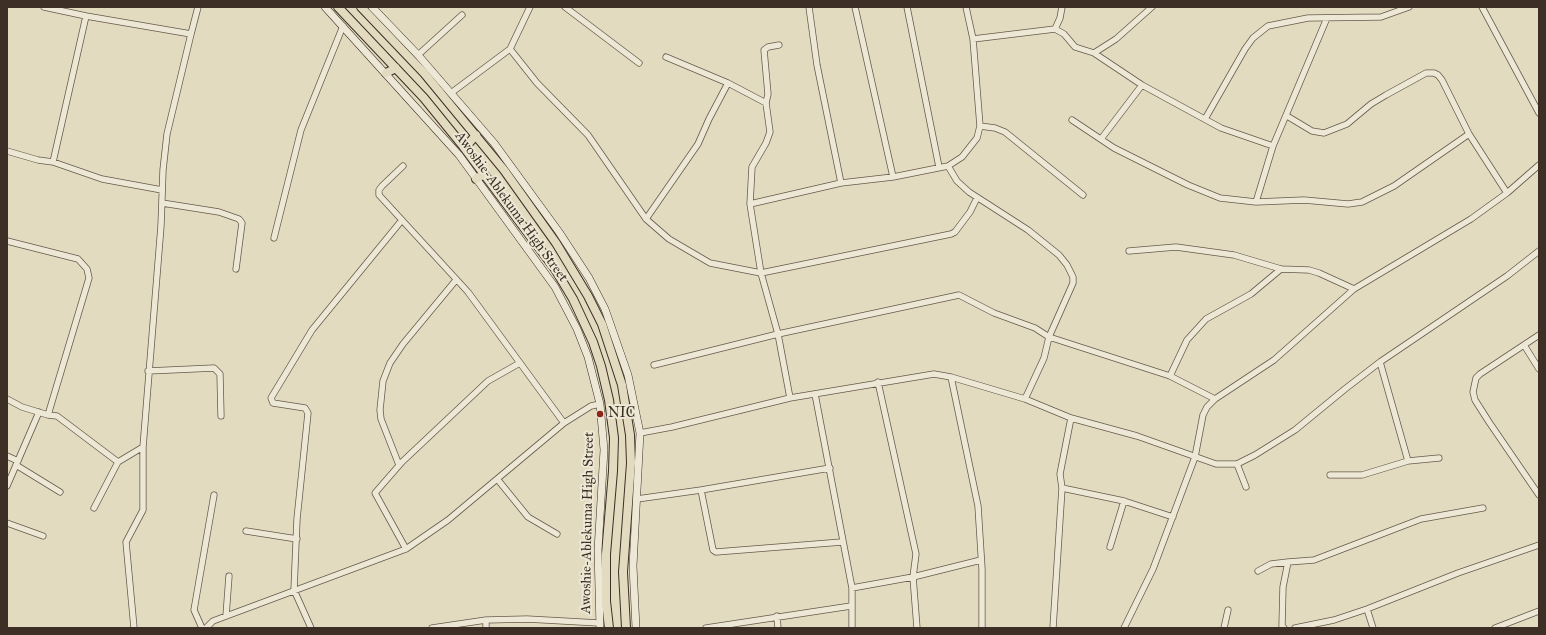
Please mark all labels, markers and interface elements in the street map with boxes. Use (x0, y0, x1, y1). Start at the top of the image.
street label: Awoshie-Ablekuma High Street (451, 128, 571, 286)
place label: NIC (608, 406, 635, 422)
marker: NIC (595, 409, 605, 419)
street label: Awoshie-Ablekuma High Street (578, 432, 598, 614)

